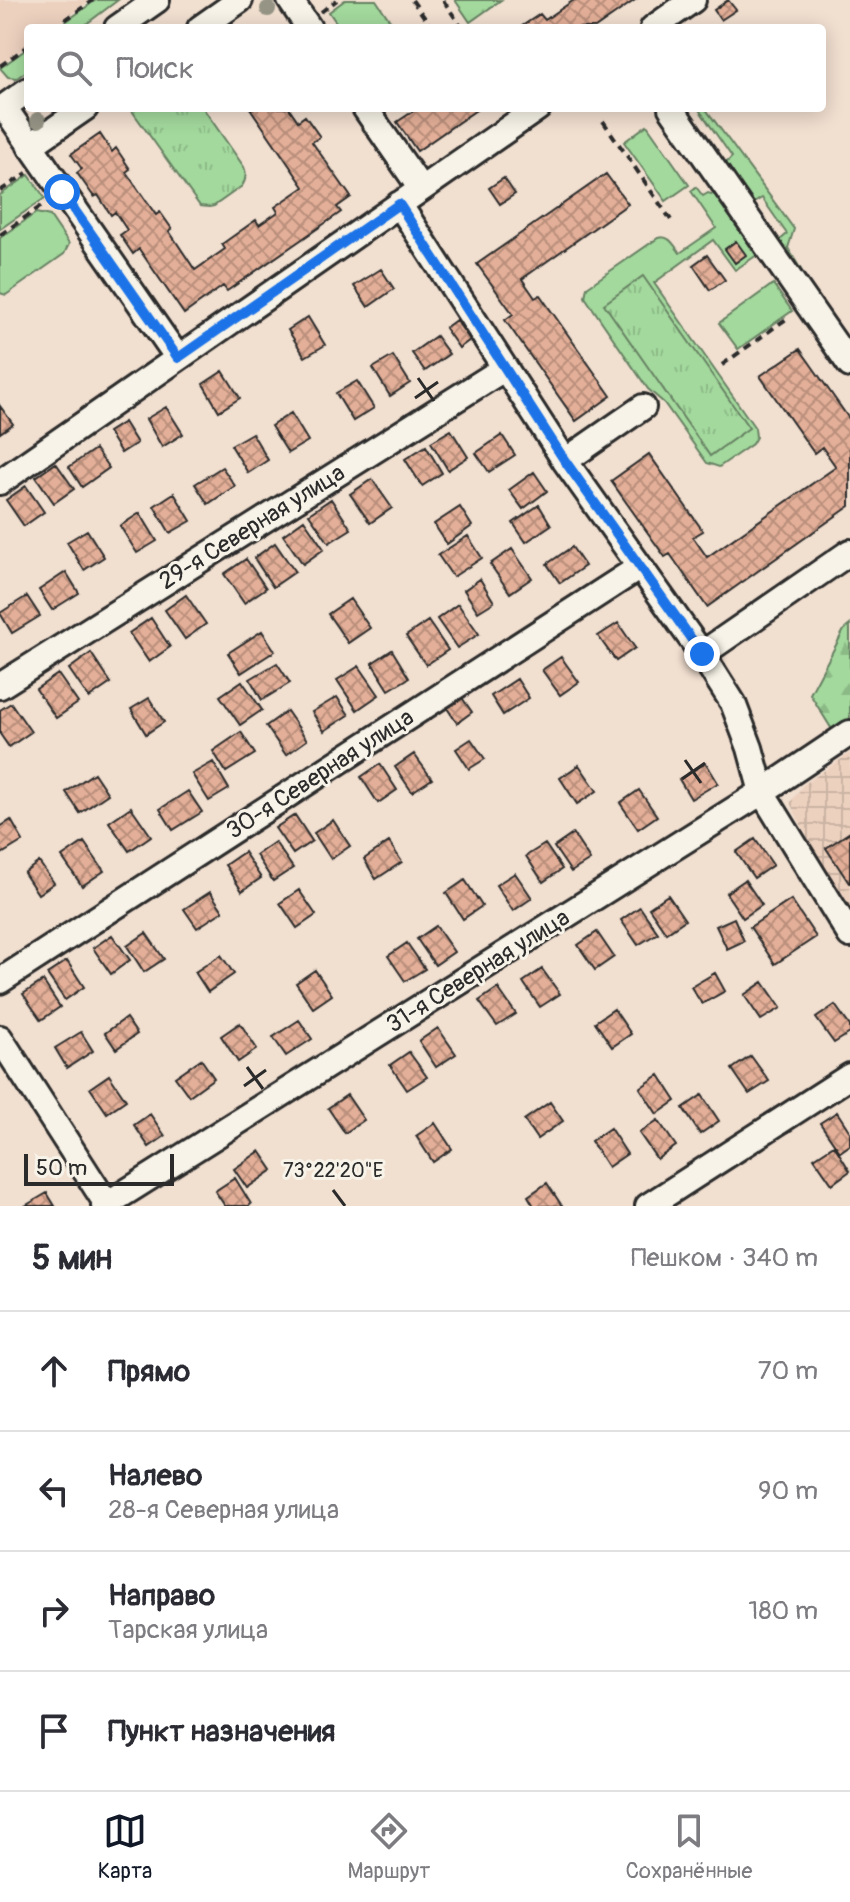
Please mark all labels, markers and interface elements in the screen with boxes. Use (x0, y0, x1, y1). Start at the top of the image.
search box (24, 24, 826, 112)
icon: search (52, 46, 96, 90)
text: Поиск (116, 50, 194, 87)
route start (44, 174, 80, 210)
street label: 29-я Северная улица (154, 458, 350, 596)
route end (684, 636, 720, 672)
street label: 30-я Северная улица (221, 703, 419, 845)
street label: 31-я Северная улица (381, 903, 575, 1039)
scale bar (24, 1150, 174, 1186)
text: 50 m (36, 1154, 87, 1182)
text: 73°22'20"E (283, 1158, 383, 1183)
text: 5 мин (32, 1237, 112, 1280)
text: Пешком · 340 m (631, 1242, 818, 1274)
icon: ahead (32, 1349, 76, 1393)
text: Прямо (108, 1353, 190, 1390)
text: 70 m (758, 1355, 818, 1387)
text: Налево (108, 1457, 202, 1494)
icon: left (32, 1469, 76, 1513)
text: 90 m (758, 1475, 818, 1507)
text: 28-я Северная улица (108, 1494, 339, 1526)
text: Направо (108, 1577, 215, 1614)
icon: right (32, 1589, 76, 1633)
text: 180 m (748, 1595, 818, 1627)
text: Тарская улица (108, 1614, 268, 1646)
icon: arrive (32, 1709, 76, 1753)
text: Пункт назначения (108, 1713, 335, 1750)
tab: Карта (98, 1809, 152, 1885)
tab: Маршрут (347, 1809, 430, 1885)
tab: Сохранённые (626, 1809, 752, 1885)

